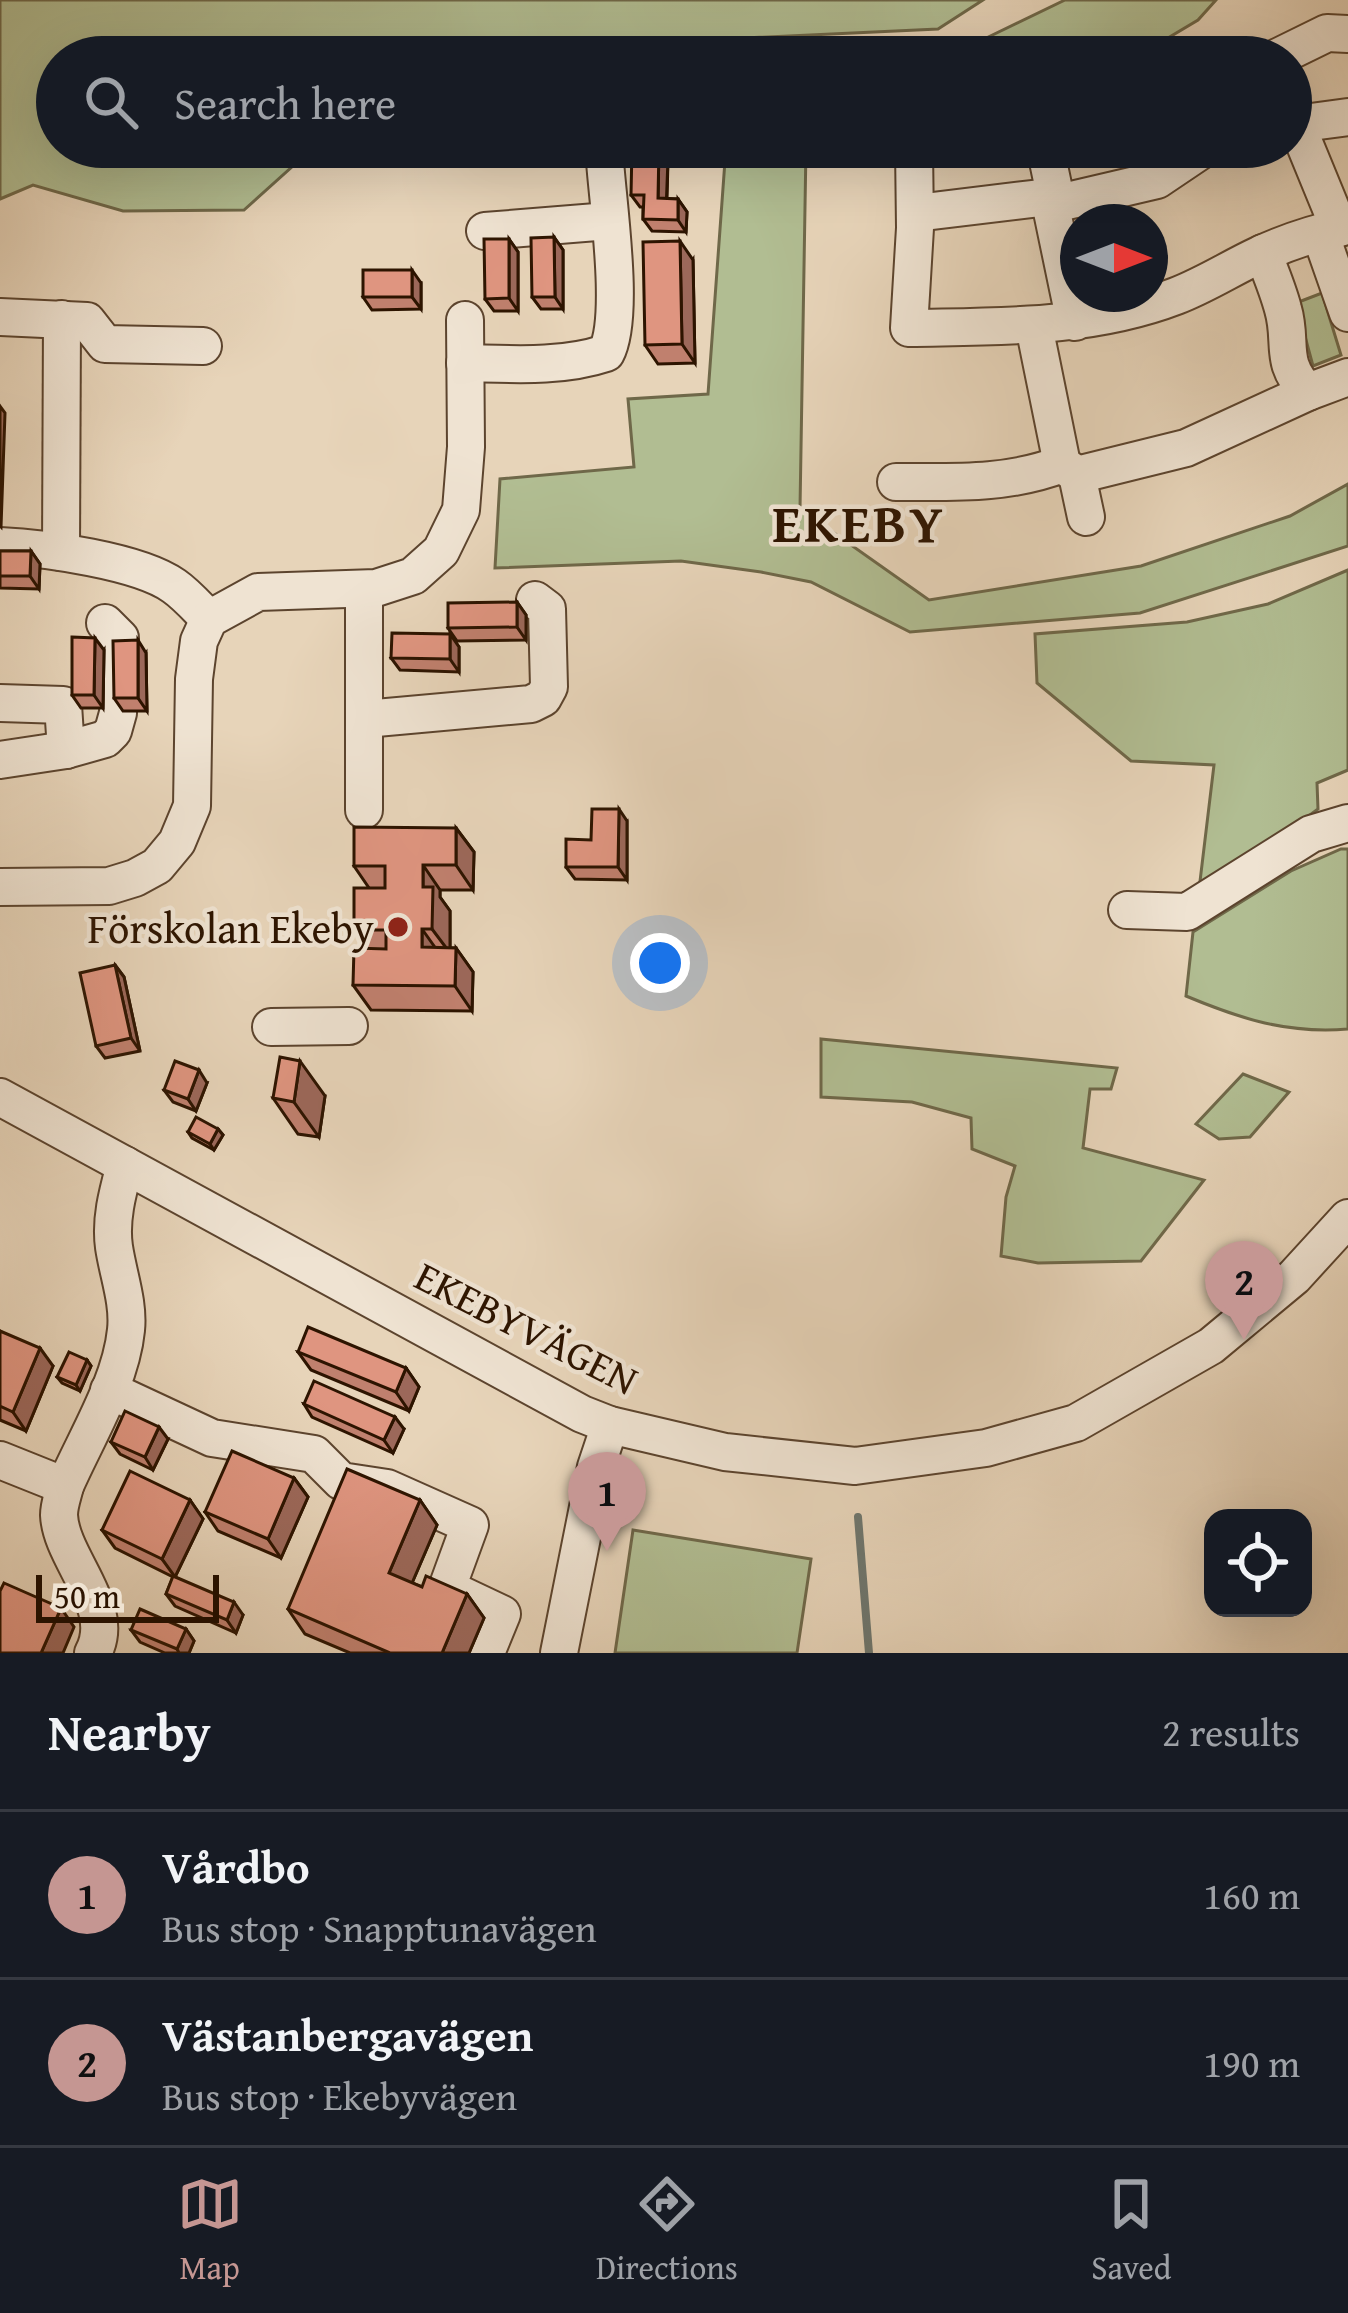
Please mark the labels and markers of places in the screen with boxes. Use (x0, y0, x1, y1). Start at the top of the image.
place label: Förskolan Ekeby (88, 897, 374, 958)
marker: Förskolan Ekeby (385, 914, 411, 940)
pin: 2 (1205, 1241, 1283, 1340)
pin: 1 (568, 1452, 646, 1551)

